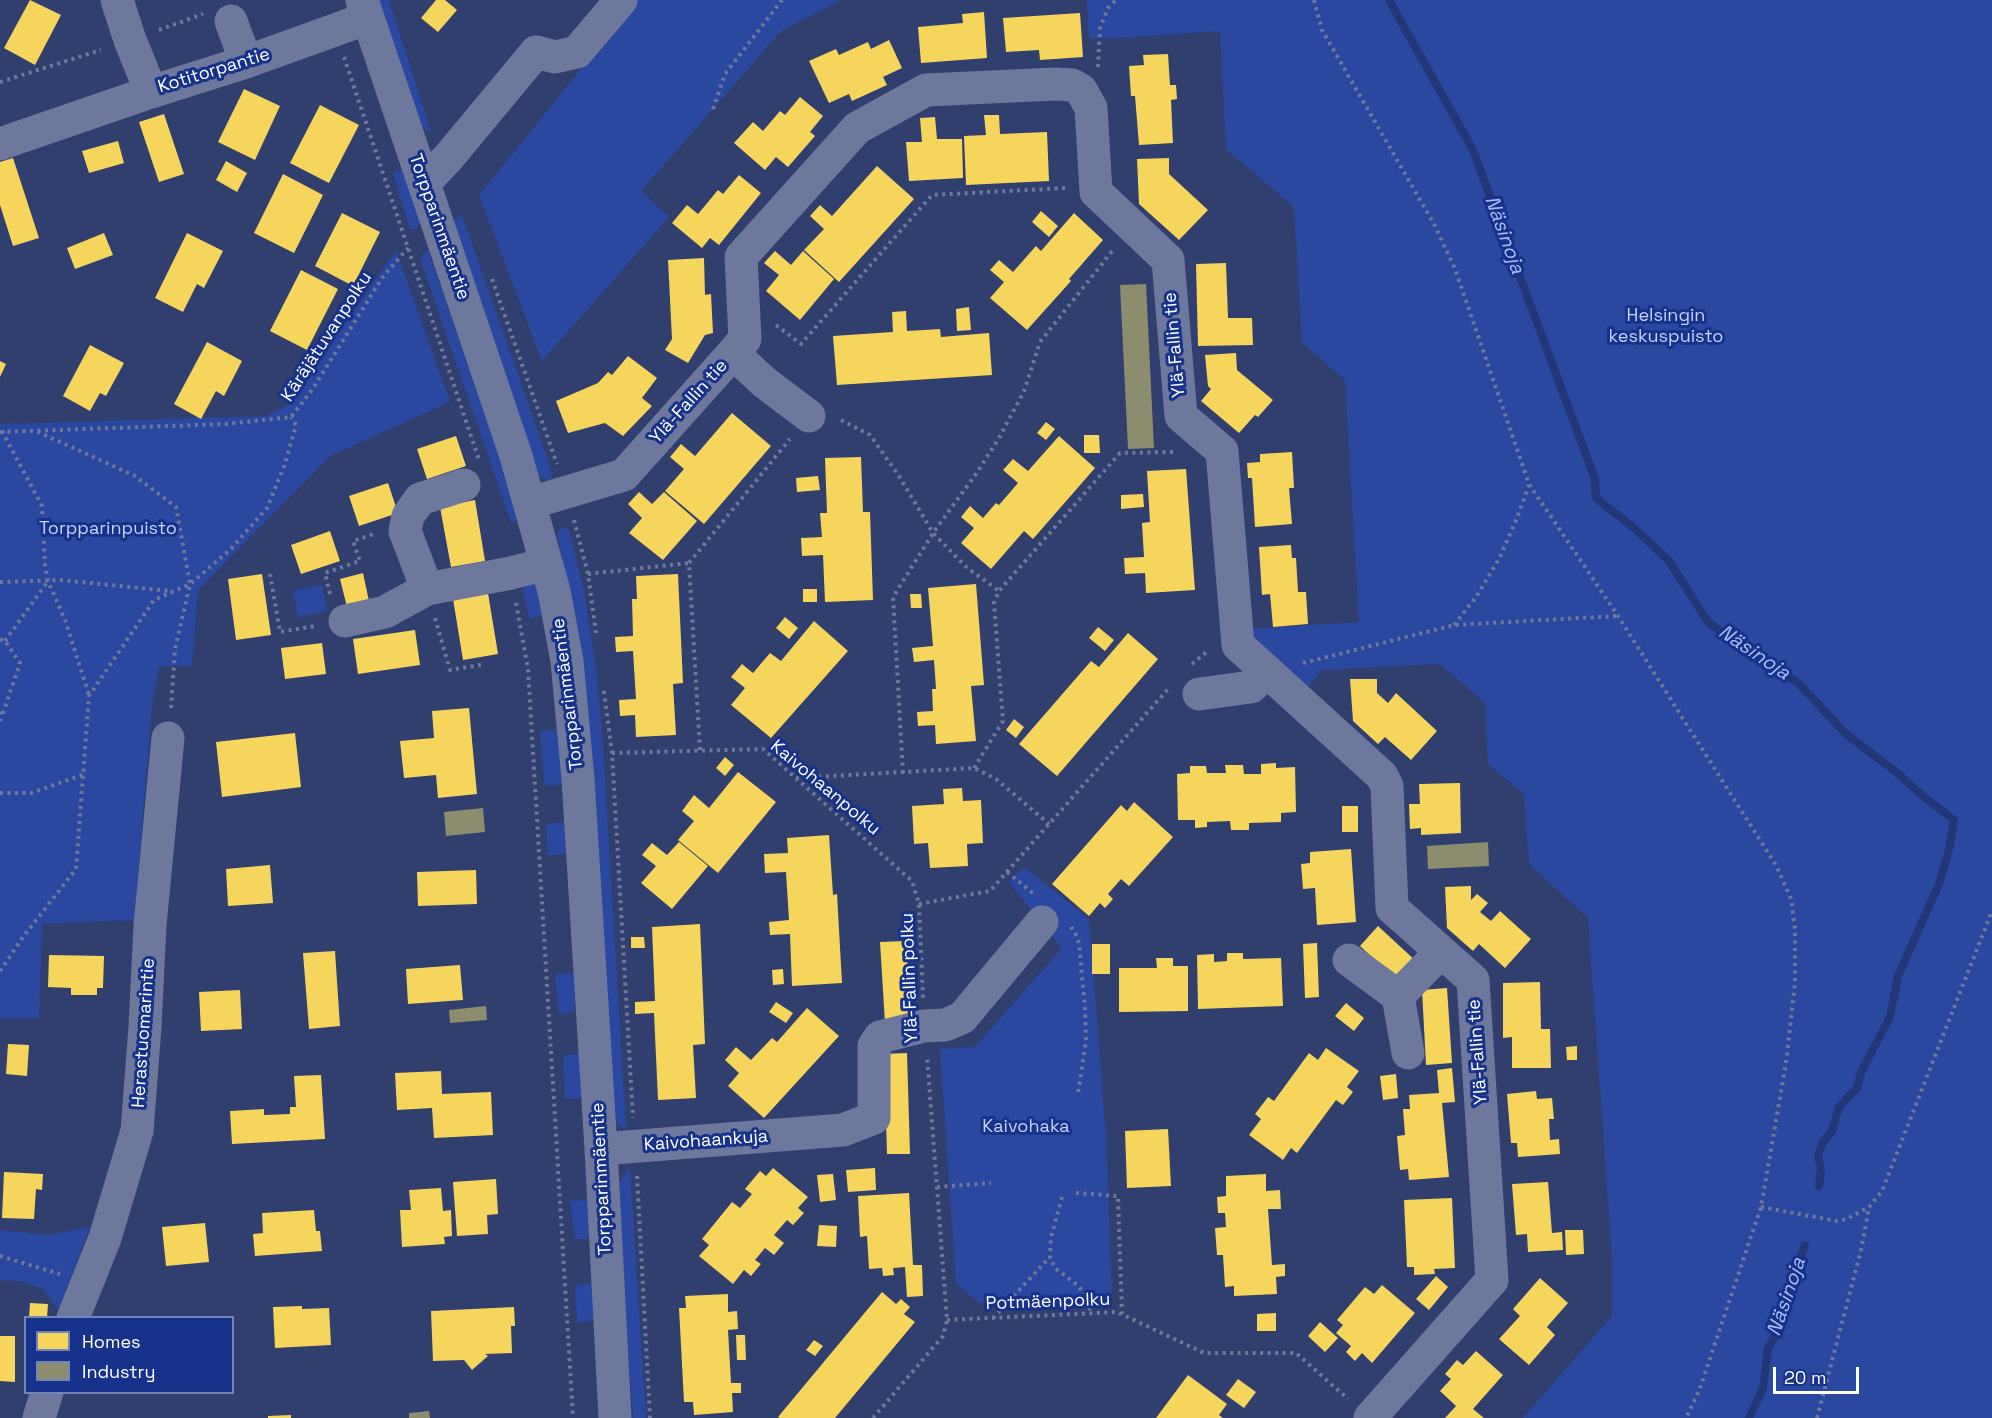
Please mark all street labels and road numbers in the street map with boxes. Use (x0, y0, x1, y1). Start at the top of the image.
street label: Kotitorpantie (155, 44, 273, 98)
street label: Torpparinmäentie (404, 151, 474, 303)
street label: Käräjätuvanpolku (277, 268, 377, 406)
street label: Ylä-Fallin tie (1160, 291, 1190, 399)
street label: Ylä-Fallin tie (646, 355, 732, 449)
street label: Torpparinmäentie (548, 617, 588, 771)
street label: Kaivohaanpolku (766, 736, 884, 840)
street label: Ylä-Fallin polku (897, 912, 923, 1044)
street label: Herastuomarintie (128, 957, 160, 1109)
street label: Ylä-Fallin tie (1464, 998, 1492, 1106)
street label: Torpparinmäentie (587, 1102, 617, 1256)
street label: Kaivohaankuja (643, 1126, 769, 1156)
street label: Potmäenpolku (985, 1289, 1111, 1315)

